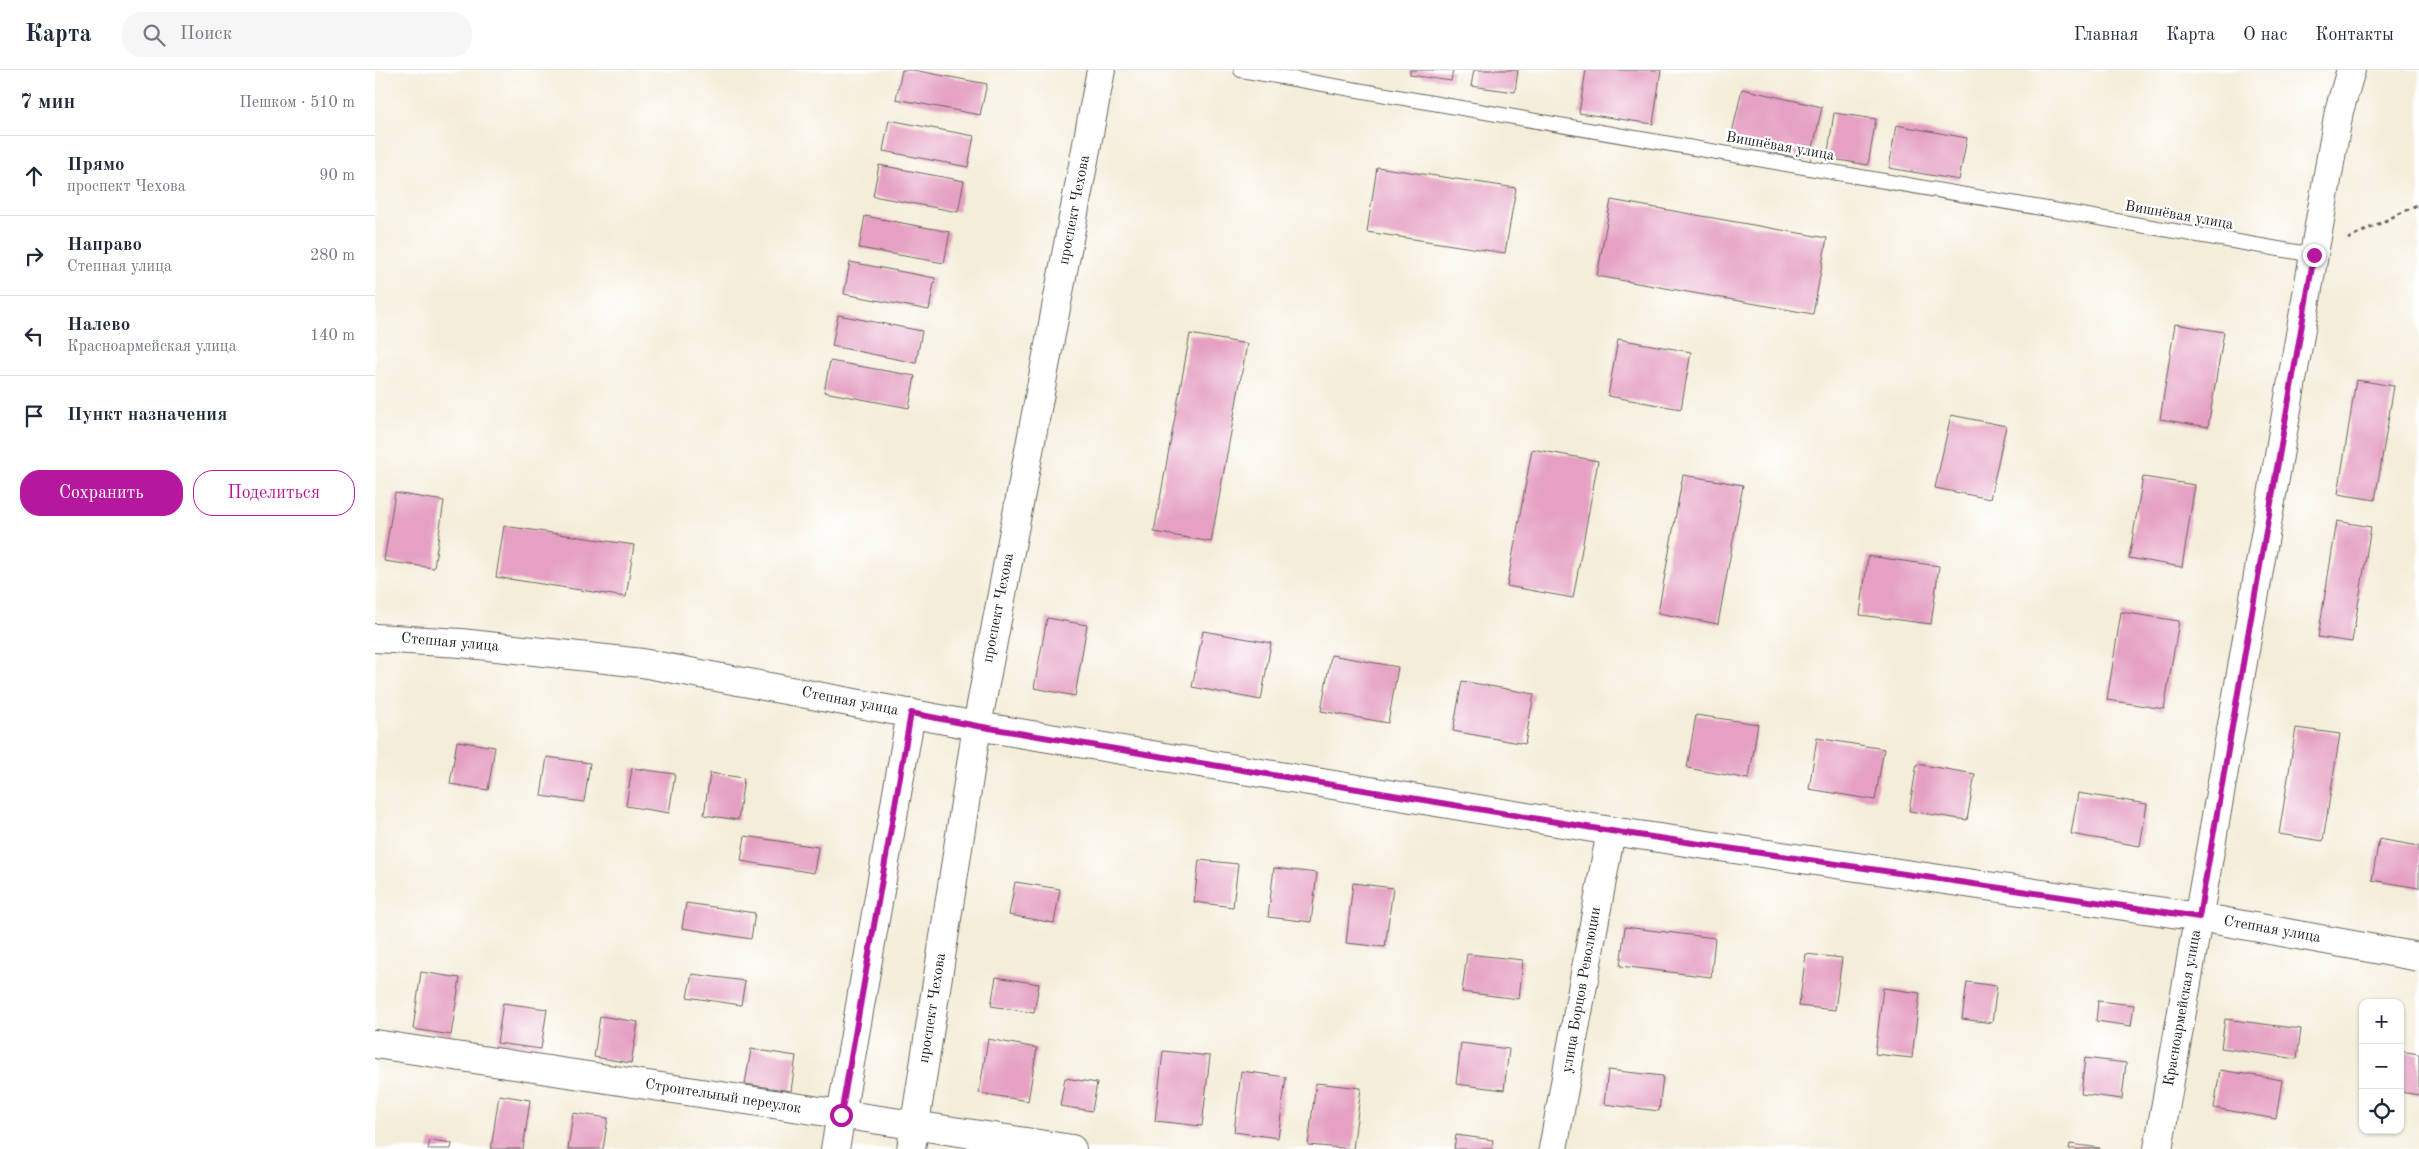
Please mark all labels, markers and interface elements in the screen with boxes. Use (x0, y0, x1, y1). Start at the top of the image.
search box (122, 12, 472, 57)
icon: search (140, 21, 168, 49)
text: Карта (25, 23, 92, 47)
text: Поиск (180, 25, 232, 44)
text: Главная (2074, 26, 2138, 44)
text: Карта (2166, 26, 2215, 44)
text: О нас (2243, 26, 2287, 44)
text: Контакты (2315, 26, 2394, 44)
text: 7 мин (20, 92, 75, 113)
text: Пешком · 510 m (239, 95, 355, 111)
street label: Вишнёвая улица (1725, 130, 1836, 164)
street label: проспект Чехова (1057, 153, 1093, 266)
text: Прямо (67, 156, 125, 175)
icon: ahead (20, 162, 48, 190)
text: 90 m (319, 168, 355, 184)
text: проспект Чехова (67, 179, 186, 195)
street label: Вишнёвая улица (2124, 199, 2235, 233)
text: Направо (67, 236, 142, 255)
icon: right (20, 242, 48, 270)
route end (2303, 244, 2326, 267)
text: 280 m (310, 248, 355, 264)
text: Степная улица (67, 259, 172, 275)
text: Налево (67, 316, 130, 335)
icon: left (20, 322, 48, 350)
text: 140 m (310, 328, 355, 344)
text: Красноармейская улица (67, 339, 237, 355)
icon: arrive (20, 402, 48, 430)
text: Пункт назначения (67, 406, 227, 425)
button: Сохранить (20, 470, 183, 516)
button: Поделиться (193, 470, 355, 516)
street label: проспект Чехова (981, 551, 1017, 664)
street label: Степная улица (400, 631, 500, 655)
street label: Степная улица (800, 685, 900, 719)
street label: улица Борцов Революции (1560, 906, 1604, 1074)
street label: Степная улица (2222, 914, 2322, 946)
street label: Красноармейская улица (2162, 928, 2204, 1088)
street label: проспект Чехова (917, 951, 949, 1064)
map controls (2359, 999, 2404, 1134)
button: + (2359, 999, 2404, 1044)
button: − (2359, 1044, 2404, 1089)
street label: Строительный переулок (644, 1077, 803, 1117)
button: locate (2359, 1089, 2404, 1134)
route start (830, 1104, 853, 1127)

